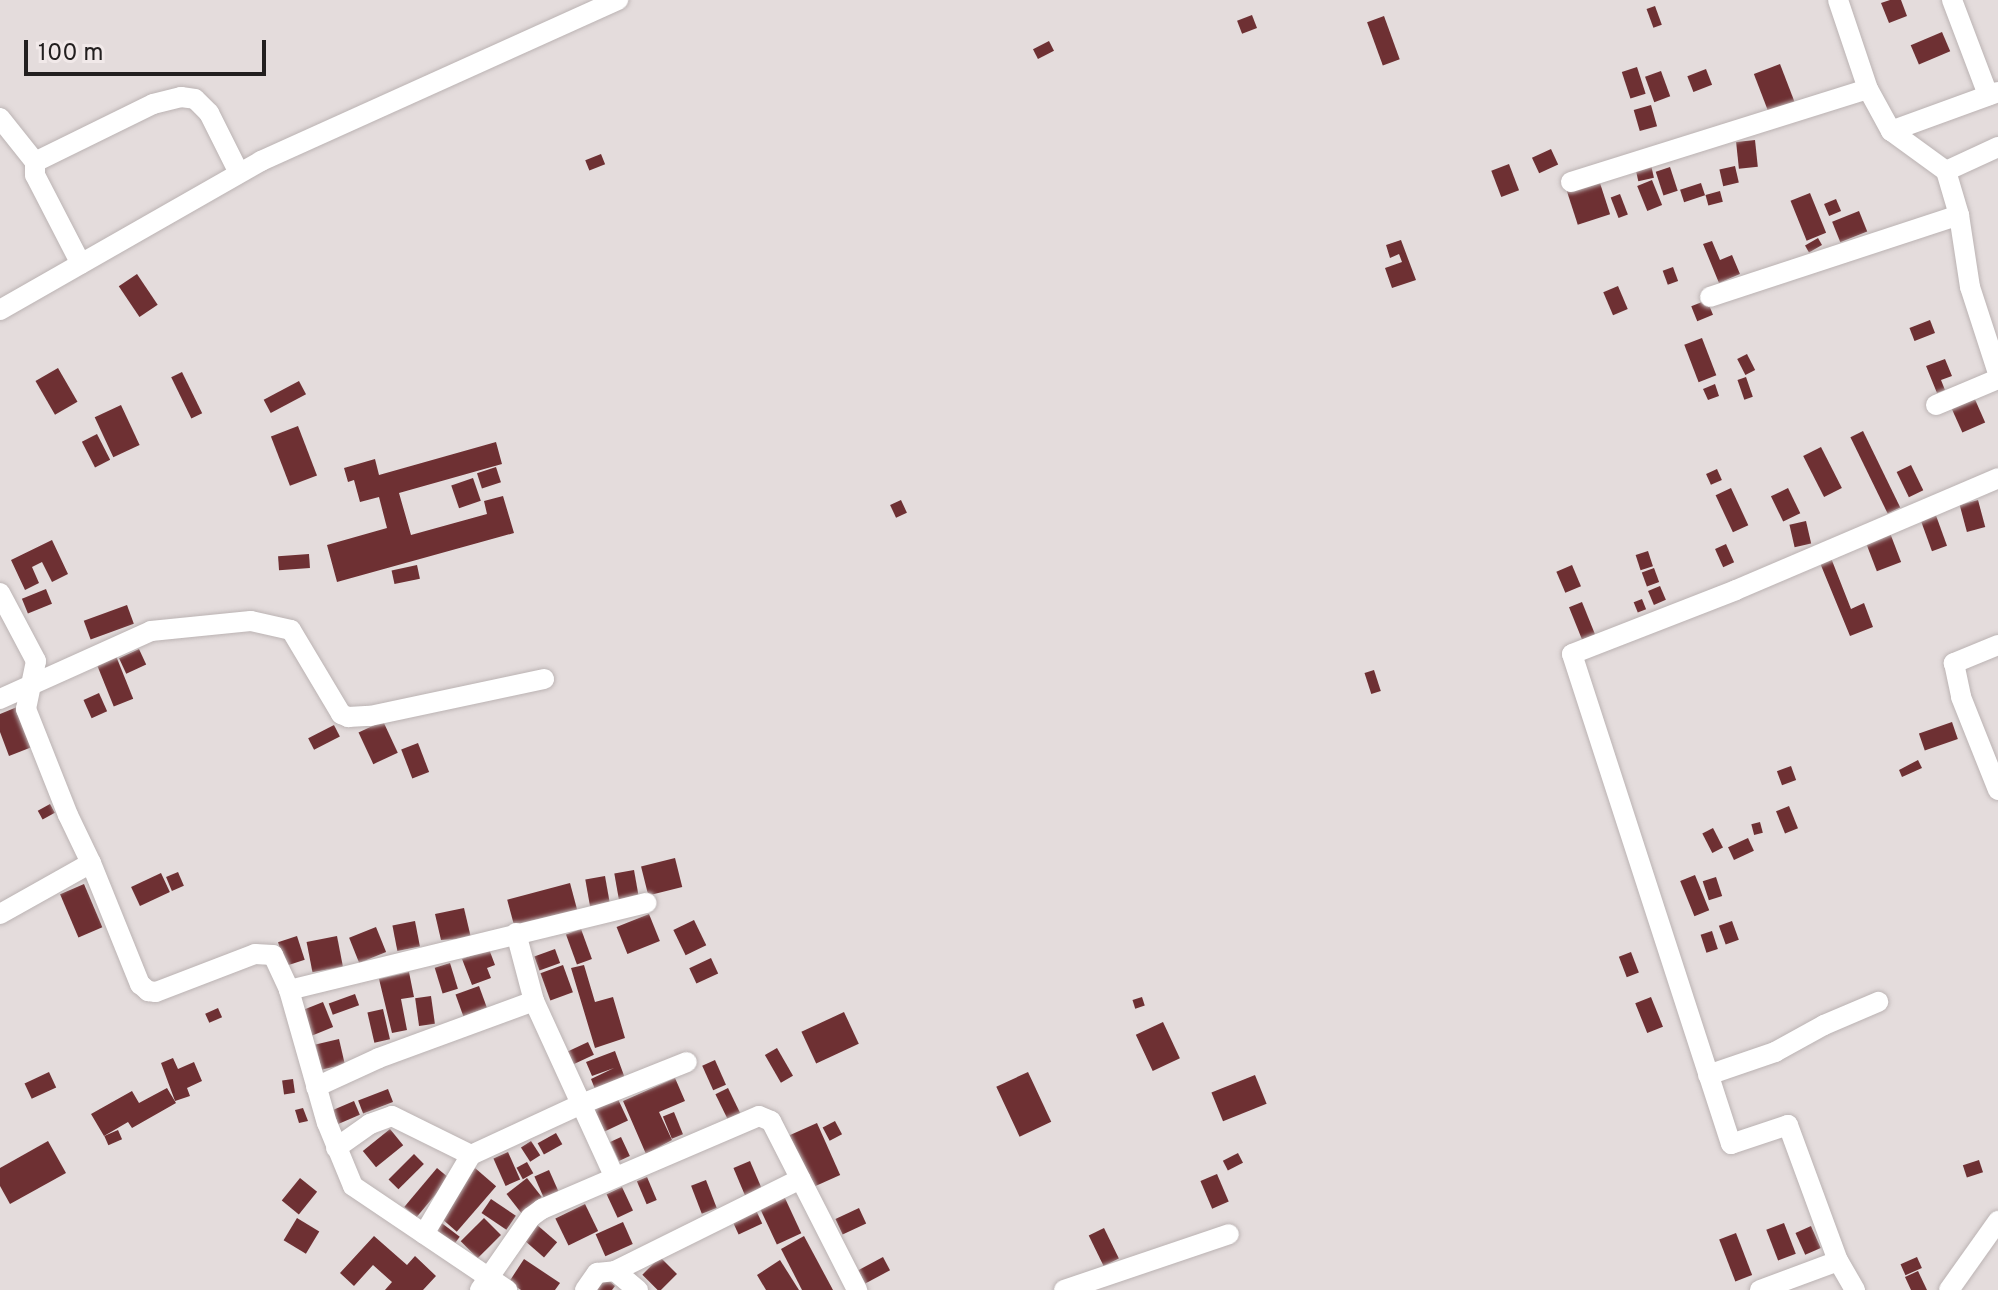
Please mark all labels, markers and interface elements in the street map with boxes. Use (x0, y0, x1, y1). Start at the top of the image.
scale bar (28, 24, 270, 74)
text: 100 m (38, 39, 104, 69)

